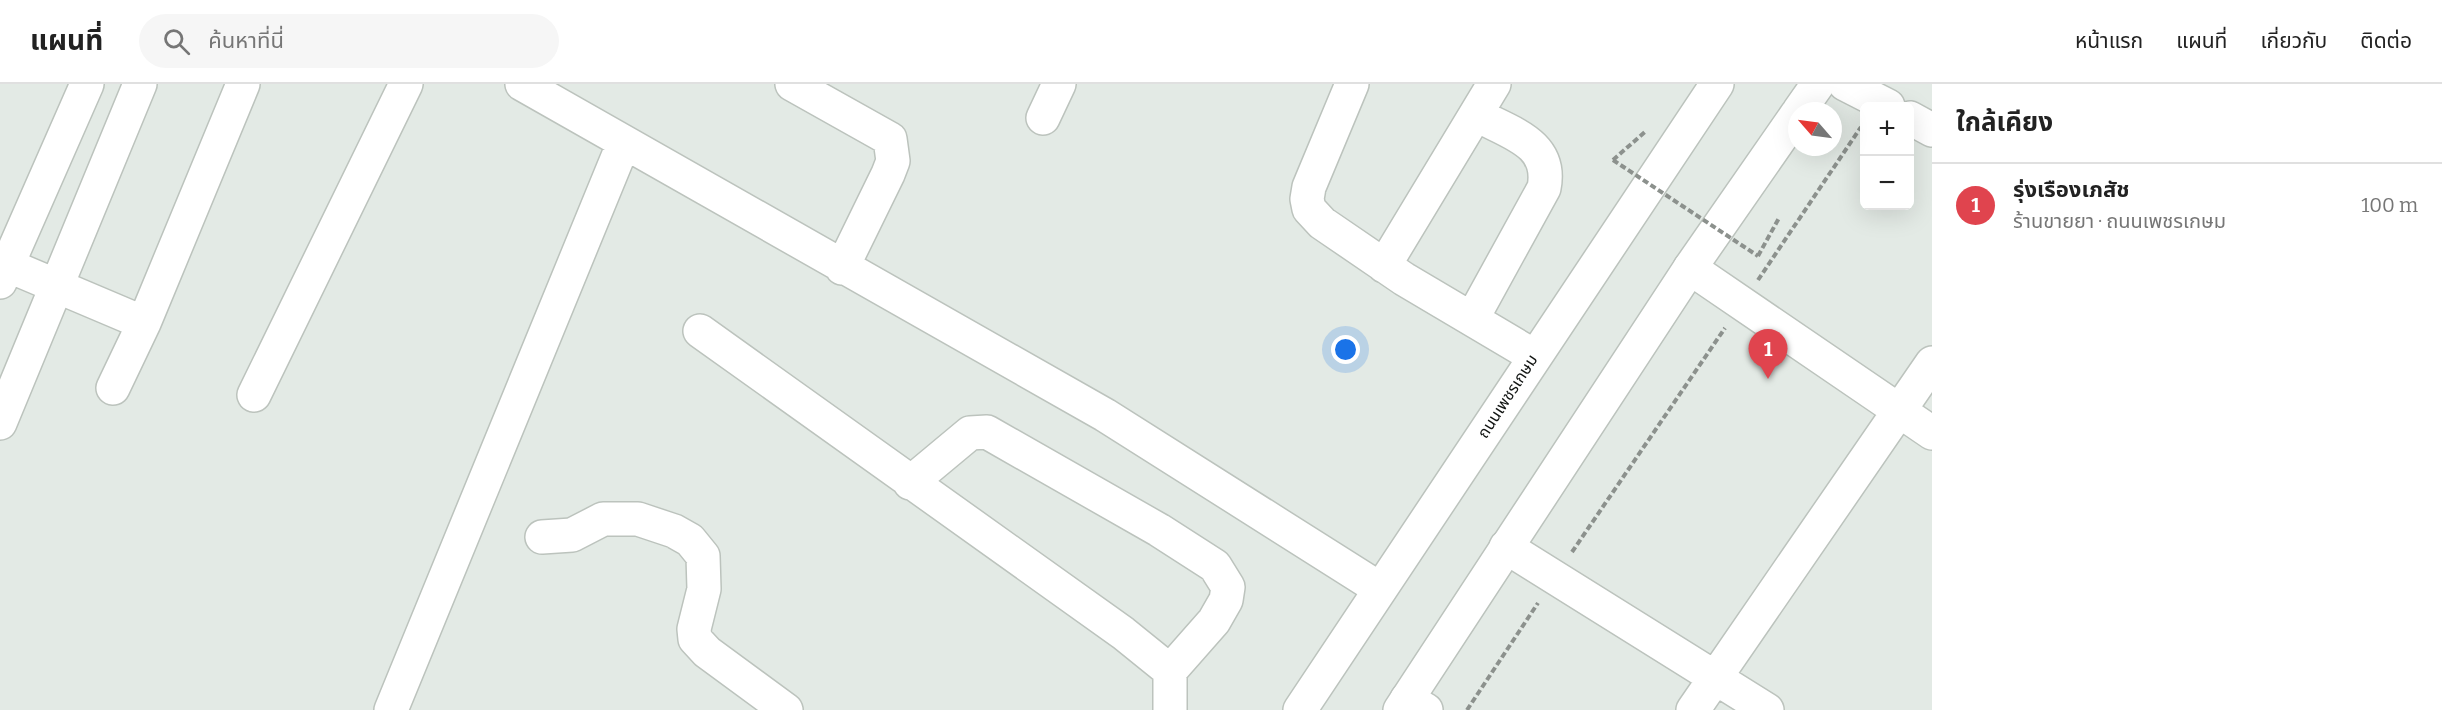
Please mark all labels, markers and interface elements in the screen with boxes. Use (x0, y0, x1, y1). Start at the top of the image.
search box (139, 14, 559, 68)
text: แผนที่ (30, 24, 103, 57)
icon: search (160, 25, 193, 58)
text: ค้นหาที่นี่ (208, 27, 284, 54)
text: หน้าแรก (2075, 28, 2143, 54)
text: แผนที่ (2176, 28, 2227, 54)
text: เกี่ยวกับ (2260, 28, 2327, 54)
text: ติดต่อ (2360, 28, 2412, 54)
north arrow (1788, 102, 1842, 156)
map controls (1860, 102, 1914, 210)
button: + (1860, 102, 1914, 156)
text: ใกล้เคียง (1956, 107, 2053, 138)
button: − (1860, 156, 1914, 210)
text: รุ่งเรืองเภสัช (2013, 176, 2129, 203)
text: 1 (1971, 193, 1980, 217)
text: 100 m (2361, 193, 2418, 217)
text: ร้านขายยา · ถนนเพชรเกษม (2013, 209, 2226, 233)
pin: 1 (1748, 330, 1788, 379)
your location (1331, 335, 1360, 364)
street label: ถนนเพชรเกษม (1473, 351, 1541, 442)

